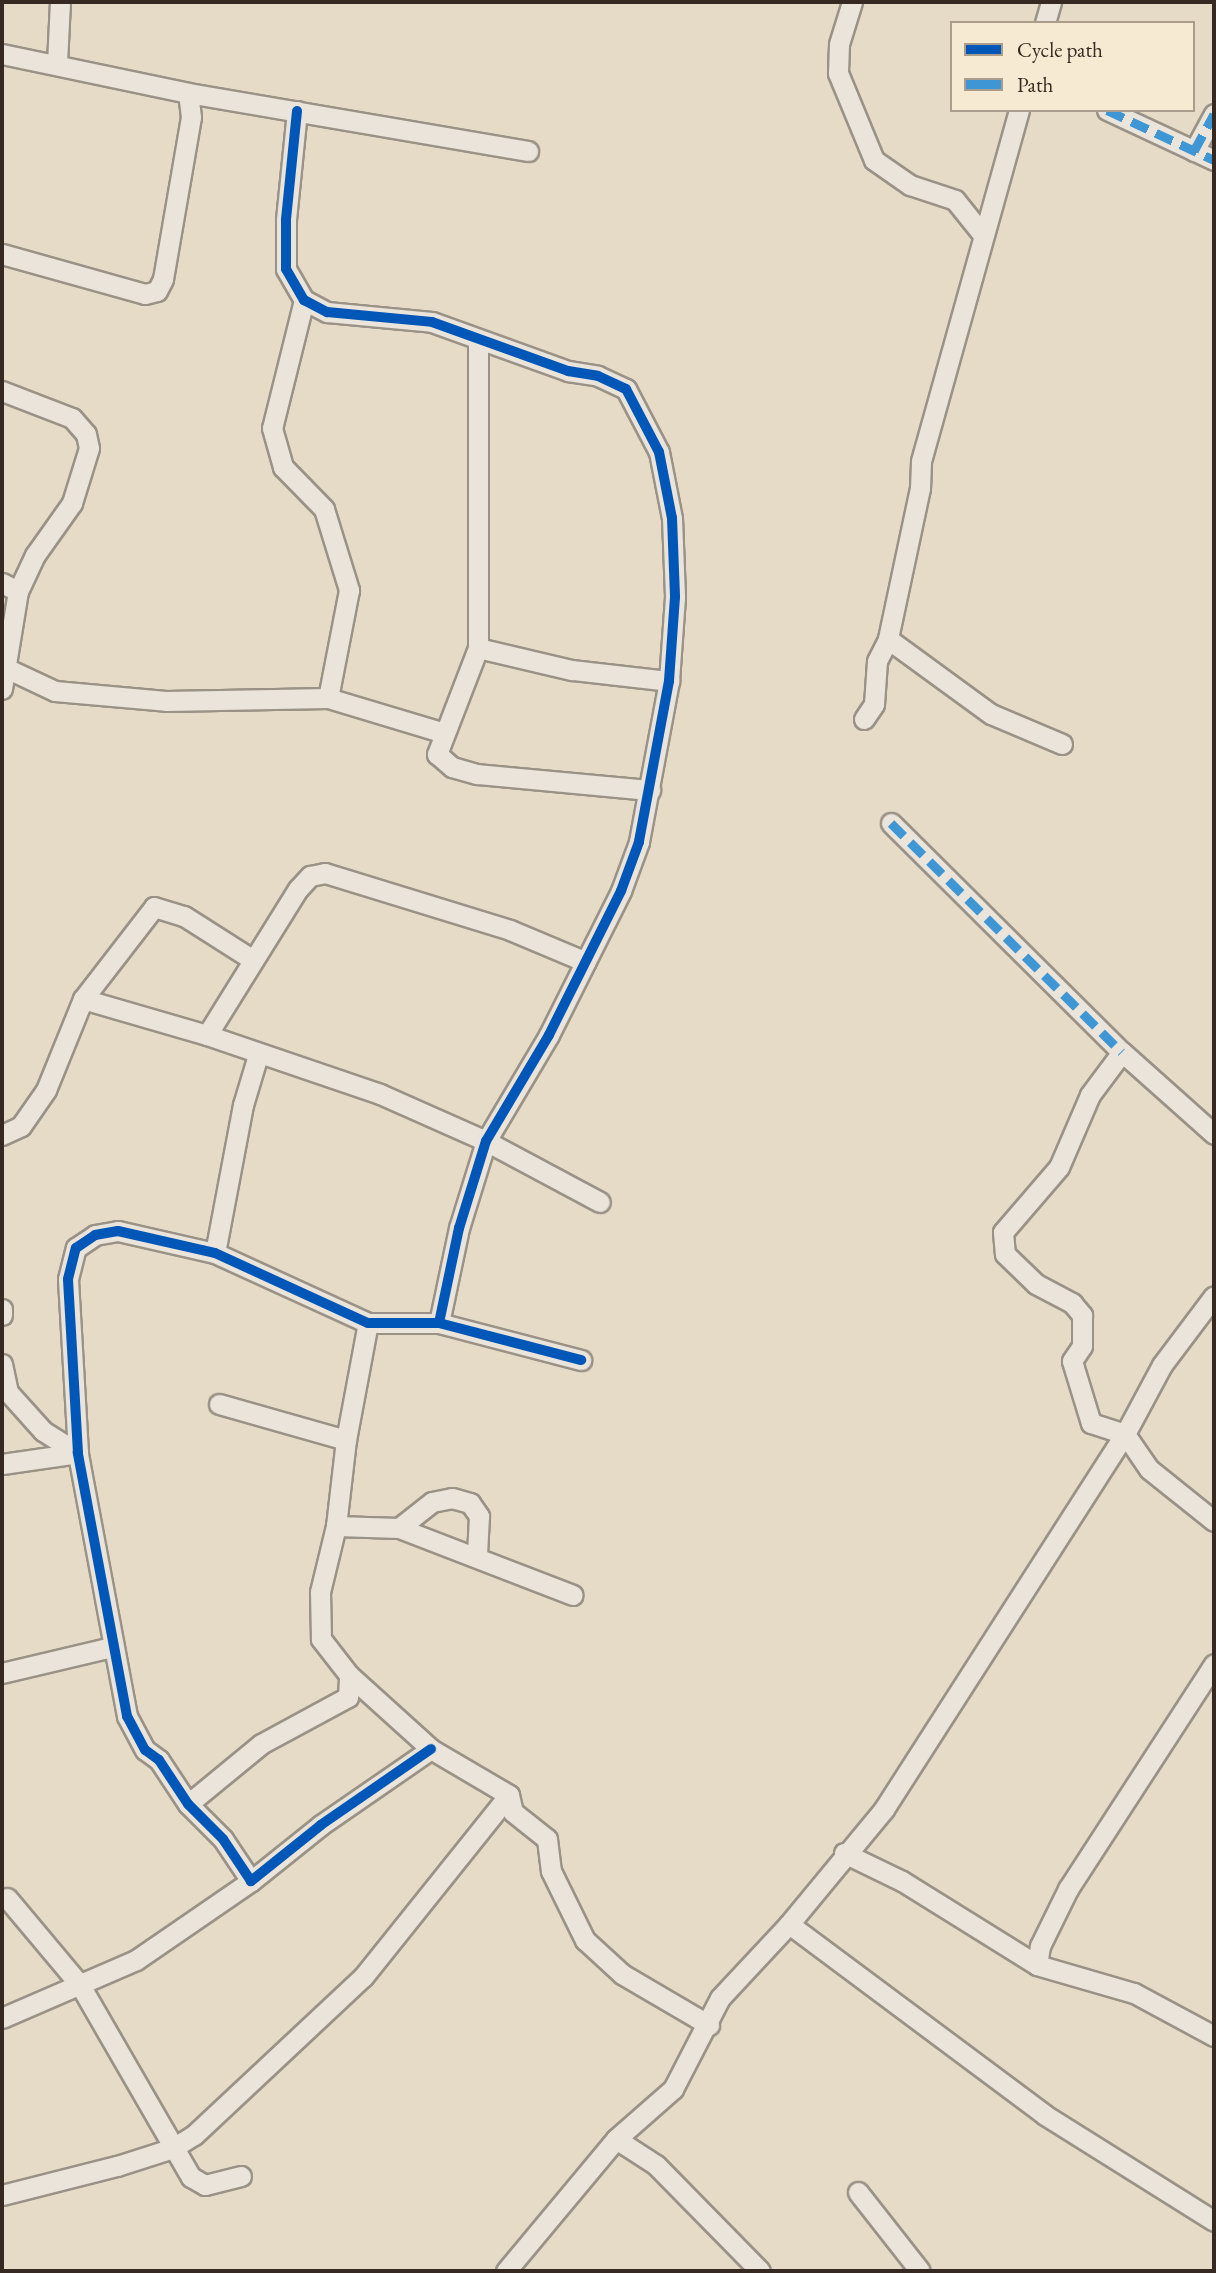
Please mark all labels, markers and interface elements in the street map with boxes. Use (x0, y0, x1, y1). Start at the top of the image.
legend (950, 21, 1195, 112)
text: Cycle path (1017, 36, 1103, 63)
text: Path (1017, 71, 1053, 98)

